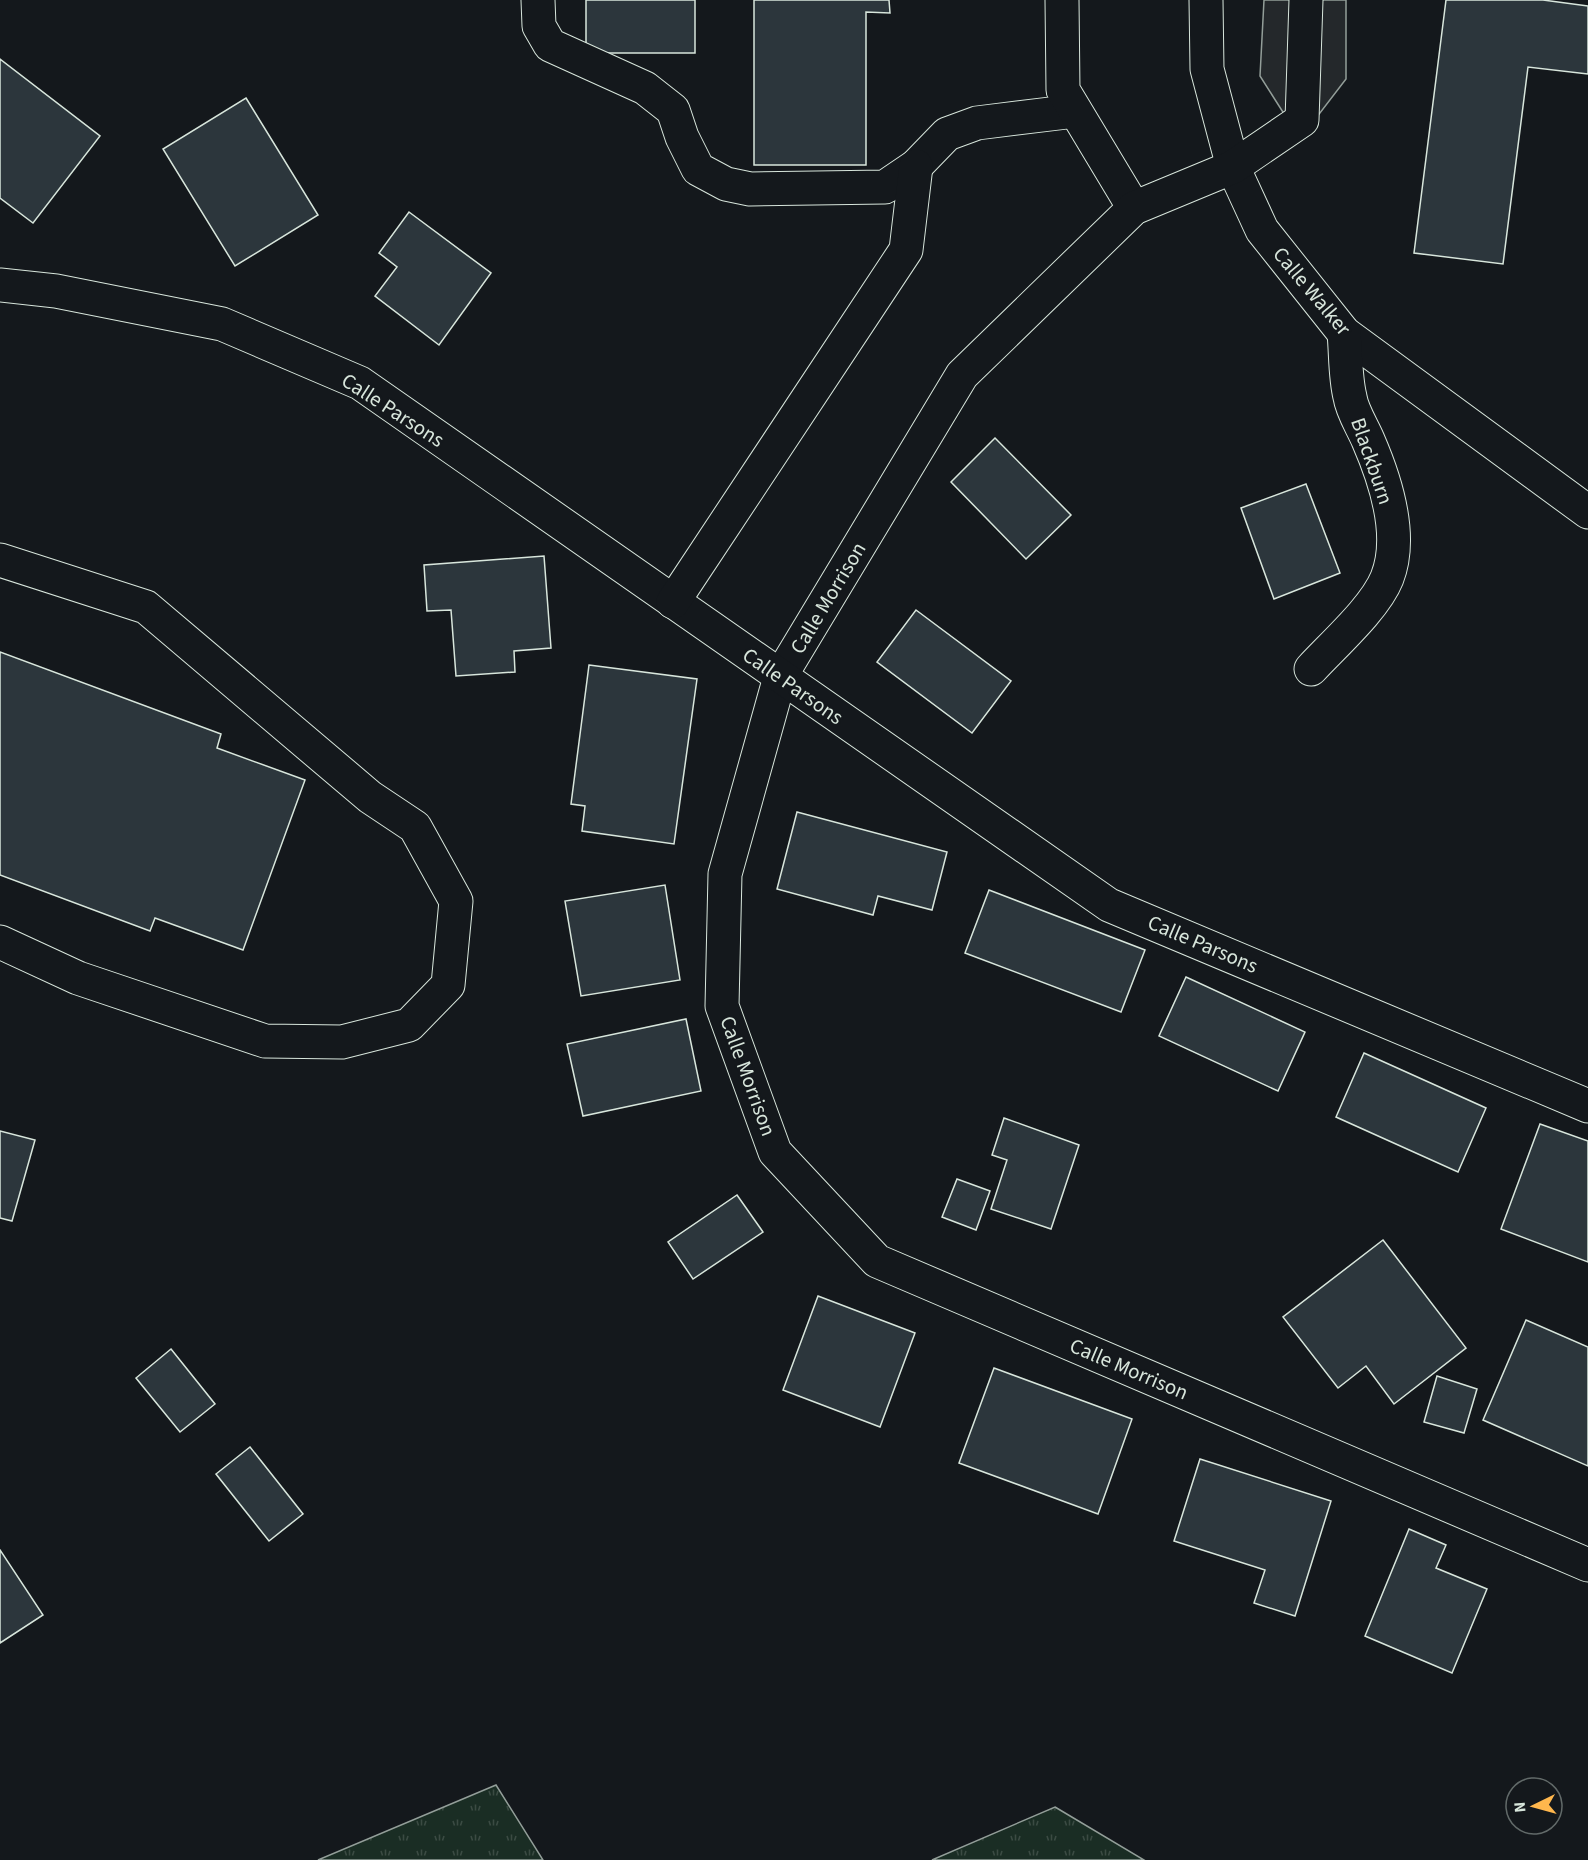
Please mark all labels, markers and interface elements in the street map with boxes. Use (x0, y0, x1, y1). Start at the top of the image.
street label: Calle Walker (1266, 240, 1359, 342)
street label: Calle Parsons (336, 366, 450, 455)
street label: Blackburn (1343, 414, 1401, 508)
street label: Calle Morrison (783, 536, 873, 660)
street label: Calle Parsons (736, 640, 850, 732)
street label: Calle Parsons (1143, 907, 1263, 981)
street label: Calle Morrison (712, 1012, 784, 1140)
street label: Calle Morrison (1065, 1331, 1193, 1407)
north arrow (1504, 1776, 1564, 1836)
text: N (1509, 1801, 1531, 1813)

